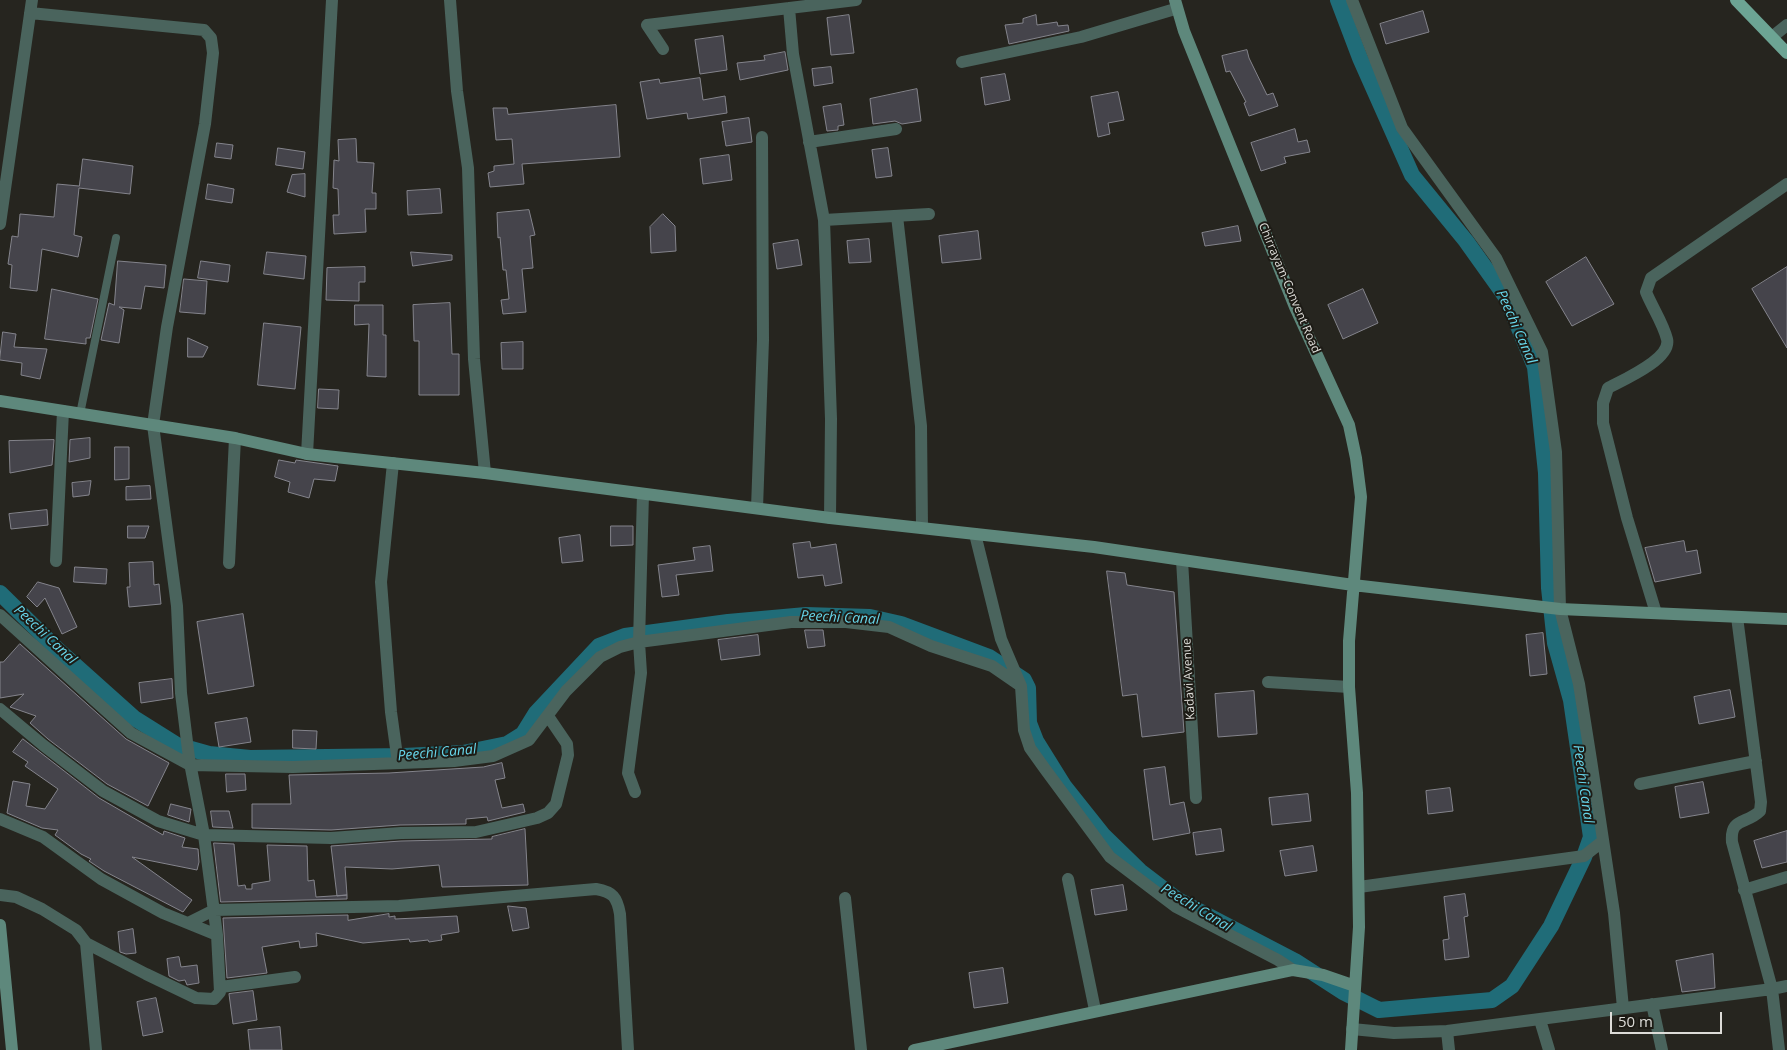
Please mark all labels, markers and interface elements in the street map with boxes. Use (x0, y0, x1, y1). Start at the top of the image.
street label: Chirrayam-Convent Road (1255, 221, 1323, 355)
water label: Peechi Canal (1492, 287, 1540, 367)
water label: Peechi Canal (10, 602, 80, 668)
water label: Peechi Canal (800, 608, 880, 628)
street label: Kadavi Avenue (1180, 638, 1198, 720)
water label: Peechi Canal (397, 741, 477, 765)
water label: Peechi Canal (1569, 744, 1597, 824)
water label: Peechi Canal (1158, 880, 1234, 936)
scale bar (1612, 1002, 1724, 1034)
text: 50 m (1618, 1011, 1653, 1031)

